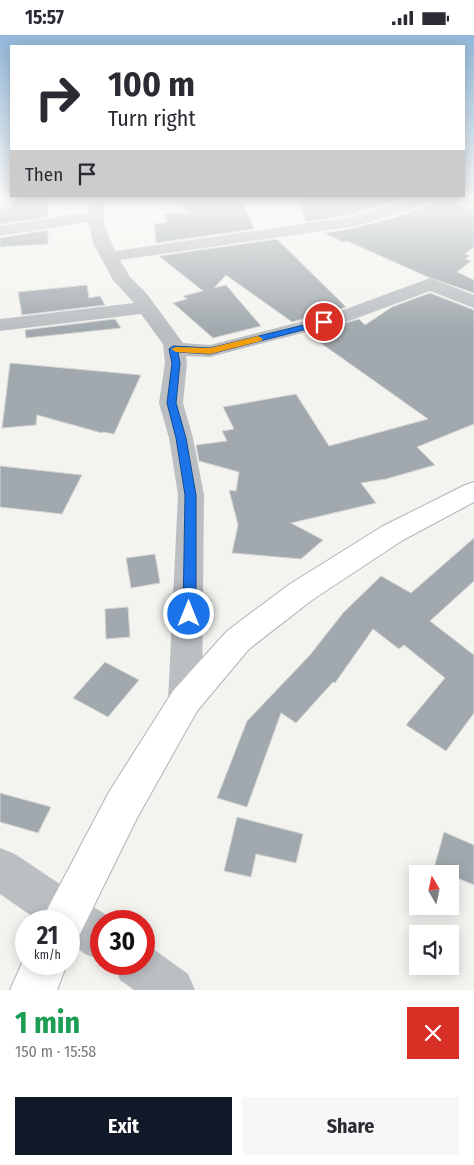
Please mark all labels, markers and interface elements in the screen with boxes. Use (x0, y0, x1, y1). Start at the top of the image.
text: 15:57 (25, 6, 64, 29)
text: 100 m (108, 63, 195, 105)
icon: right (25, 65, 90, 130)
text: Turn right (108, 105, 196, 132)
icon: arrive (73, 160, 101, 188)
text: Then (25, 163, 63, 186)
pin (303, 301, 345, 343)
icon: arrive (310, 308, 338, 336)
position arrow (162, 587, 214, 639)
north arrow (409, 865, 459, 915)
map controls (409, 865, 459, 975)
speed limit sign: 30 (90, 910, 155, 975)
text: 21 (37, 921, 58, 951)
button: sound (409, 925, 459, 975)
text: km/h (34, 948, 61, 962)
text: 1 min (15, 1005, 80, 1041)
button: close (407, 1007, 459, 1059)
text: 150 m · 15:58 (15, 1042, 96, 1061)
button: Exit (15, 1097, 232, 1155)
button: Share (242, 1097, 459, 1155)

